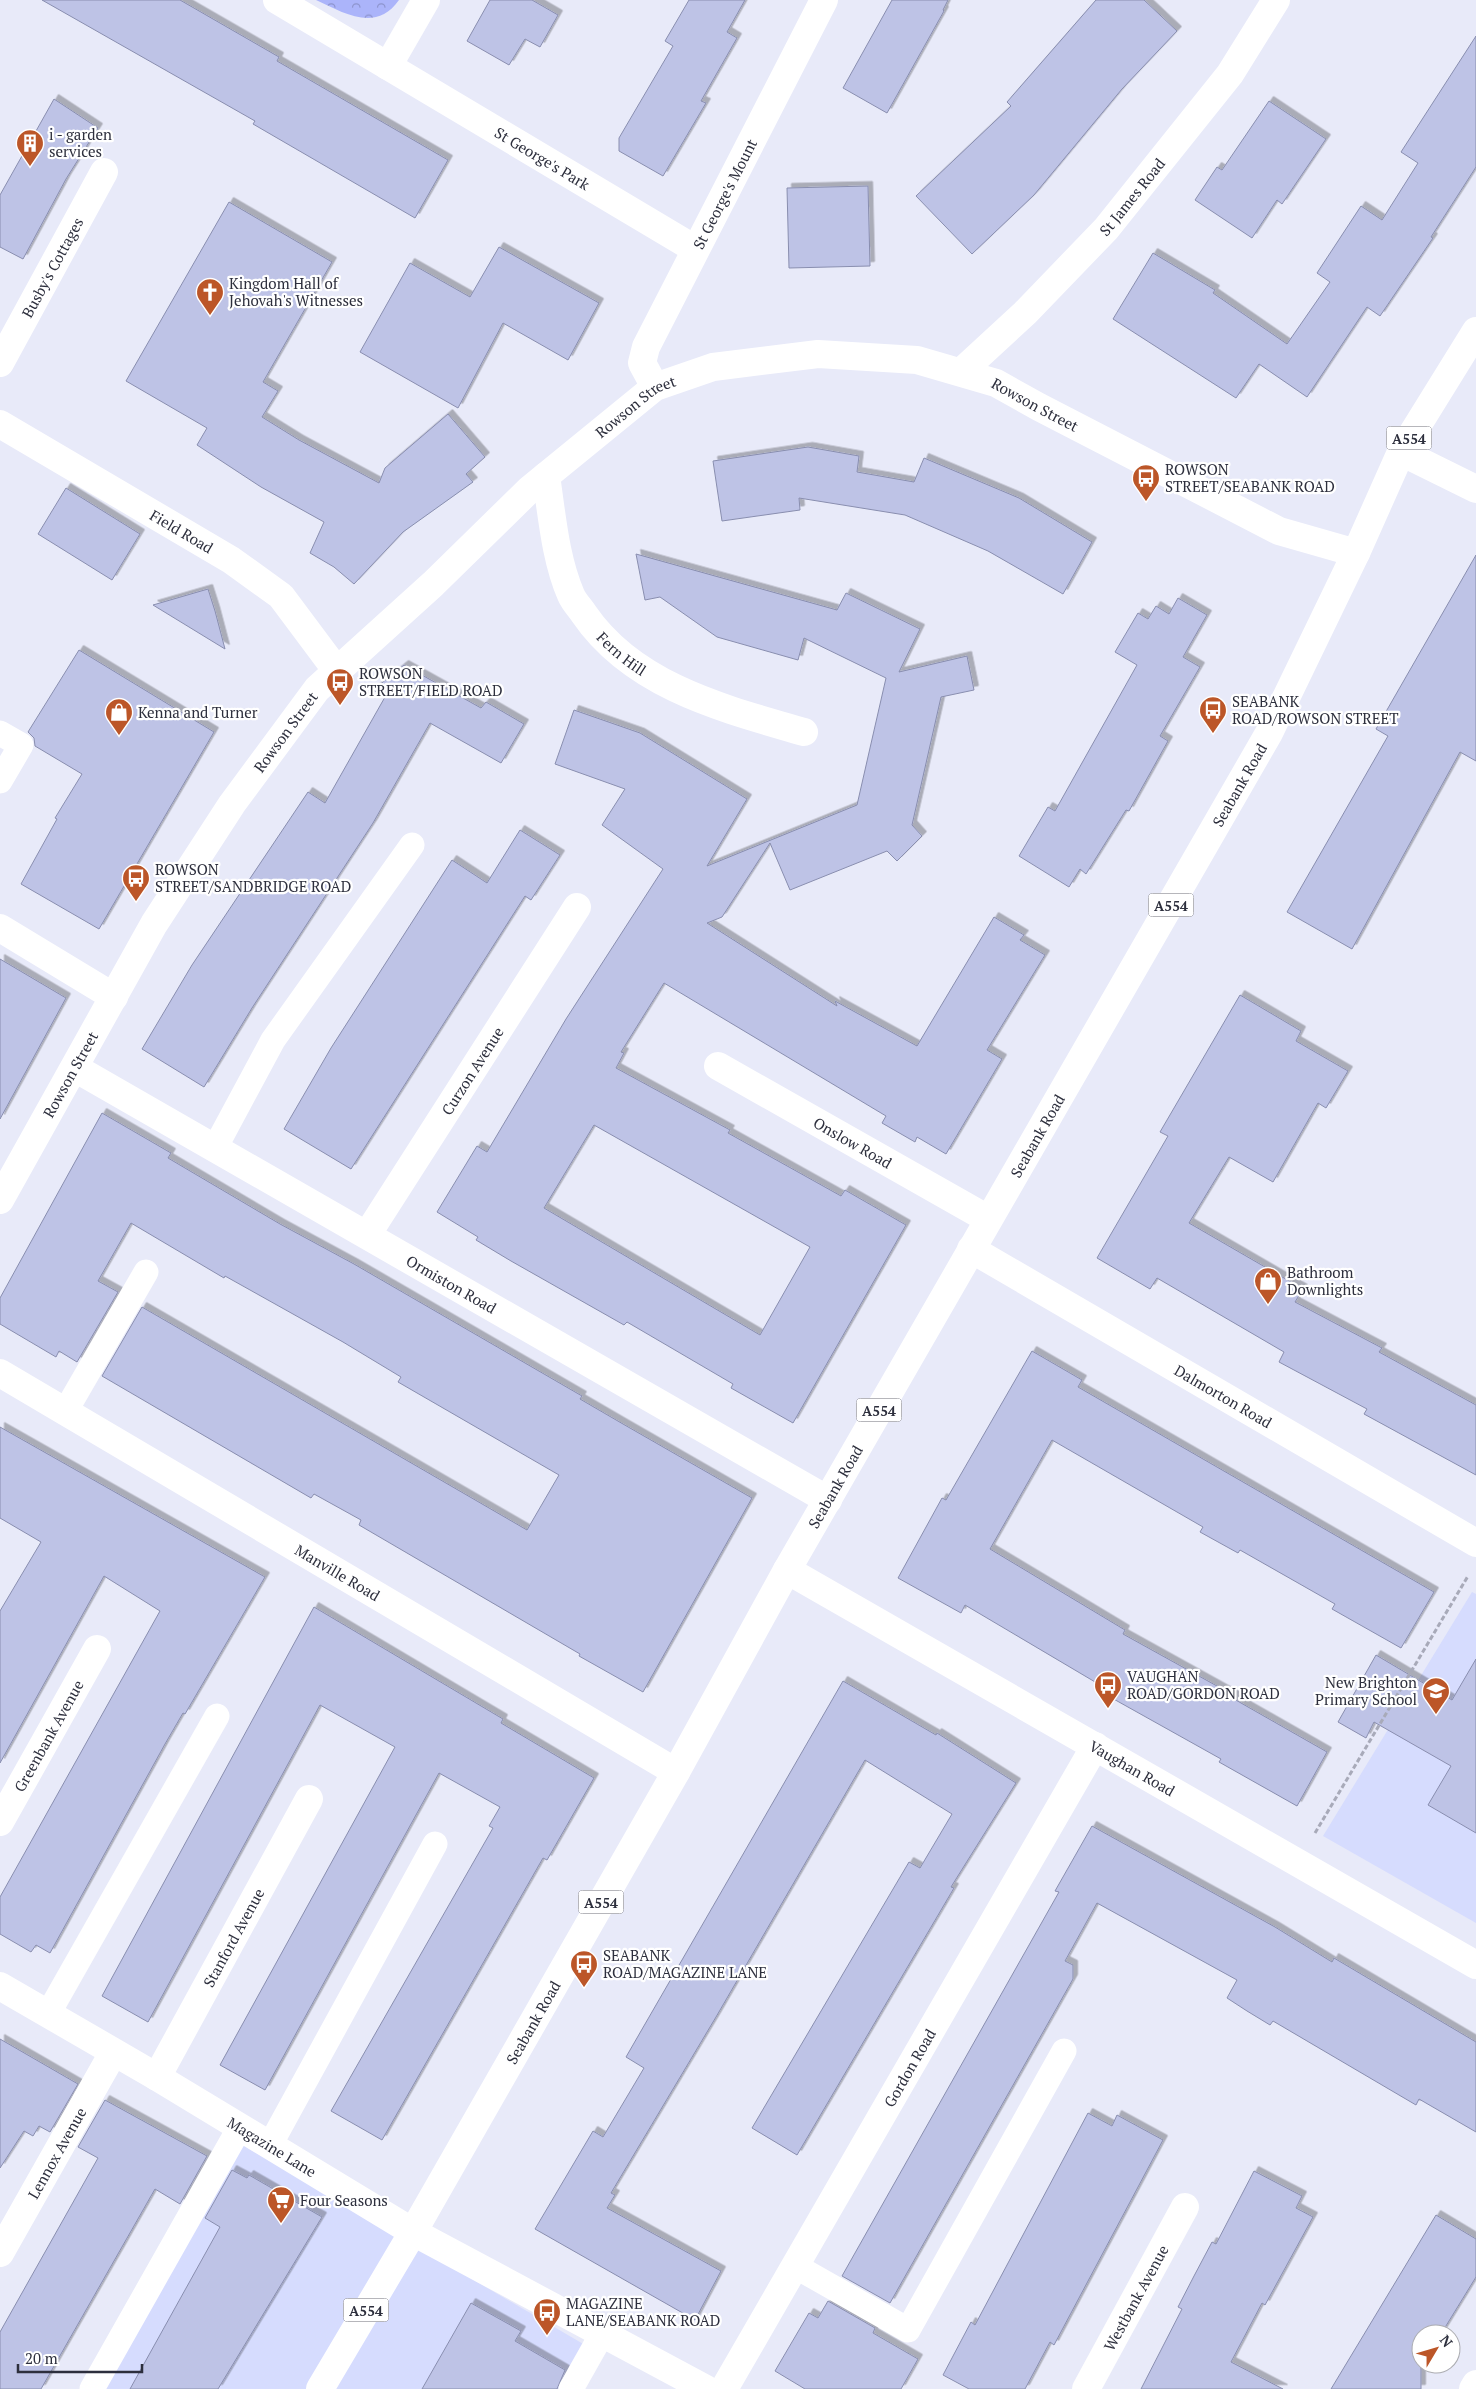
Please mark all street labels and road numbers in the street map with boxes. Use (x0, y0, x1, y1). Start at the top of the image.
street label: St George's Park (491, 122, 594, 194)
street label: St George's Mount (688, 135, 761, 252)
street label: St James Road (1095, 154, 1169, 240)
street label: Busby's Cottages (17, 214, 87, 321)
street label: Rowson Street (591, 371, 679, 442)
street label: Rowson Street (988, 373, 1082, 436)
road number: A554 (1386, 426, 1432, 449)
street label: Field Road (146, 505, 217, 557)
street label: Fern Hill (593, 627, 650, 680)
street label: Rowson Street (249, 687, 322, 776)
street label: Seabank Road (1207, 740, 1271, 830)
road number: A554 (1148, 894, 1194, 916)
street label: Curzon Avenue (437, 1023, 508, 1119)
street label: Rowson Street (38, 1027, 102, 1121)
street label: Seabank Road (1005, 1091, 1069, 1181)
street label: Onslow Road (810, 1112, 896, 1173)
street label: Ormiston Road (403, 1250, 500, 1318)
street label: Dalmorton Road (1171, 1360, 1276, 1432)
road number: A554 (856, 1398, 902, 1422)
street label: Seabank Road (803, 1441, 867, 1532)
street label: Manville Road (291, 1539, 384, 1605)
street label: Greenbank Avenue (9, 1676, 88, 1795)
street label: Vaughan Road (1086, 1736, 1179, 1800)
street label: Stanford Avenue (198, 1884, 268, 1991)
road number: A554 (578, 1890, 624, 1914)
street label: Seabank Road (501, 1977, 565, 2068)
street label: Gordon Road (879, 2025, 940, 2110)
street label: Lennox Avenue (23, 2104, 90, 2202)
street label: Magazine Lane (224, 2112, 320, 2181)
street label: Westbank Avenue (1099, 2241, 1173, 2354)
road number: A554 (344, 2298, 388, 2322)

